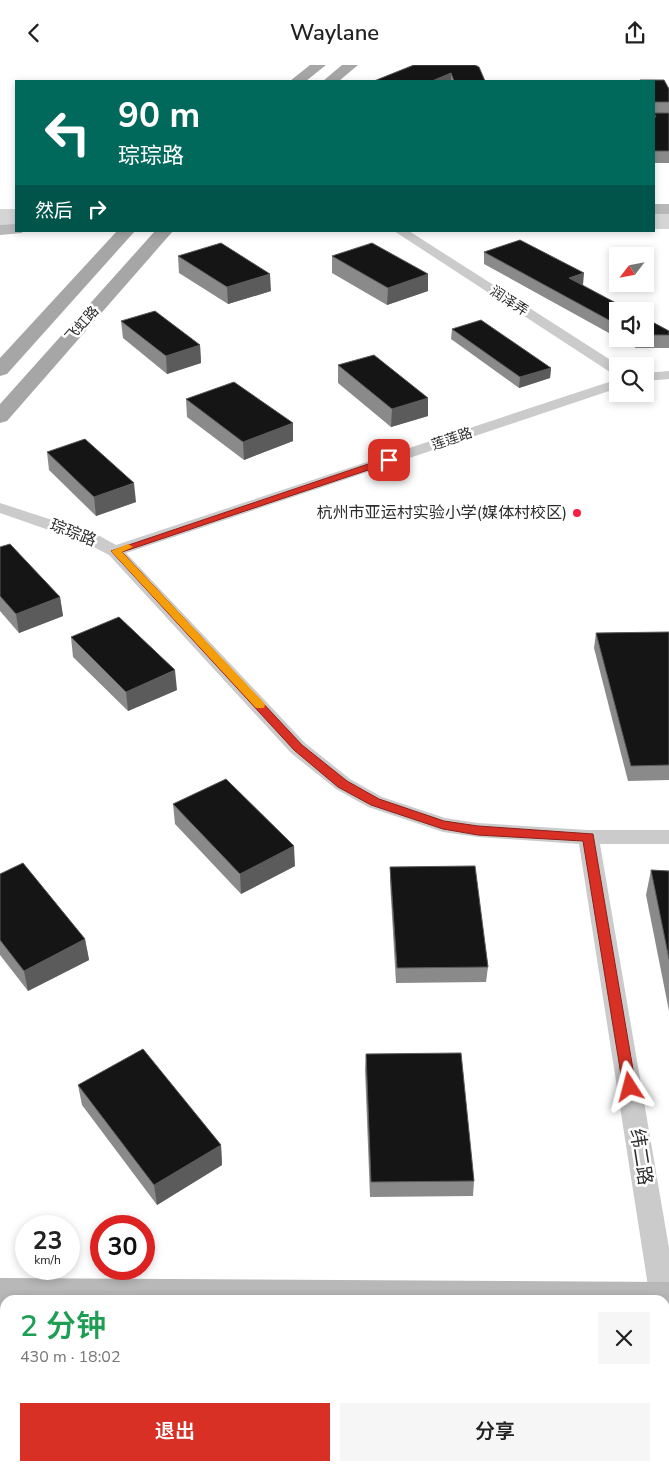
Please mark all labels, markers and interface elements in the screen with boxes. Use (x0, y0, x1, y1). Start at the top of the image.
text: Waylane (290, 18, 379, 48)
icon: back (20, 19, 48, 47)
icon: share (621, 19, 649, 47)
text: 90 m (118, 92, 200, 139)
icon: left (35, 100, 100, 165)
text: 琮琮路 (118, 141, 184, 171)
icon: right (83, 195, 111, 223)
text: 然后 (35, 198, 73, 224)
north arrow (609, 247, 654, 293)
map controls (609, 247, 654, 402)
street label: 润泽弄 (486, 282, 532, 320)
street label: 飞虹路 (61, 302, 103, 346)
button: sound (609, 302, 654, 347)
button: search (609, 357, 654, 402)
street label: 莲莲路 (429, 423, 475, 455)
pin (368, 439, 410, 481)
icon: arrive (375, 446, 403, 474)
place label: 杭州市亚运村实验小学(媒体村校区) (317, 502, 567, 524)
marker: 杭州市亚运村实验小学(媒体村校区) (571, 507, 583, 519)
street label: 琮琮路 (47, 514, 99, 552)
position arrow (603, 1060, 655, 1112)
street label: 纬二路 (624, 1127, 658, 1187)
speed limit sign: 30 (90, 1215, 155, 1280)
text: 23 (32, 1224, 63, 1258)
text: km/h (34, 1252, 61, 1268)
text: 2 分钟 (20, 1306, 106, 1347)
button: close (598, 1312, 650, 1364)
text: 430 m · 18:02 (20, 1346, 121, 1368)
button: 退出 (20, 1403, 330, 1461)
button: 分享 (340, 1403, 650, 1461)

